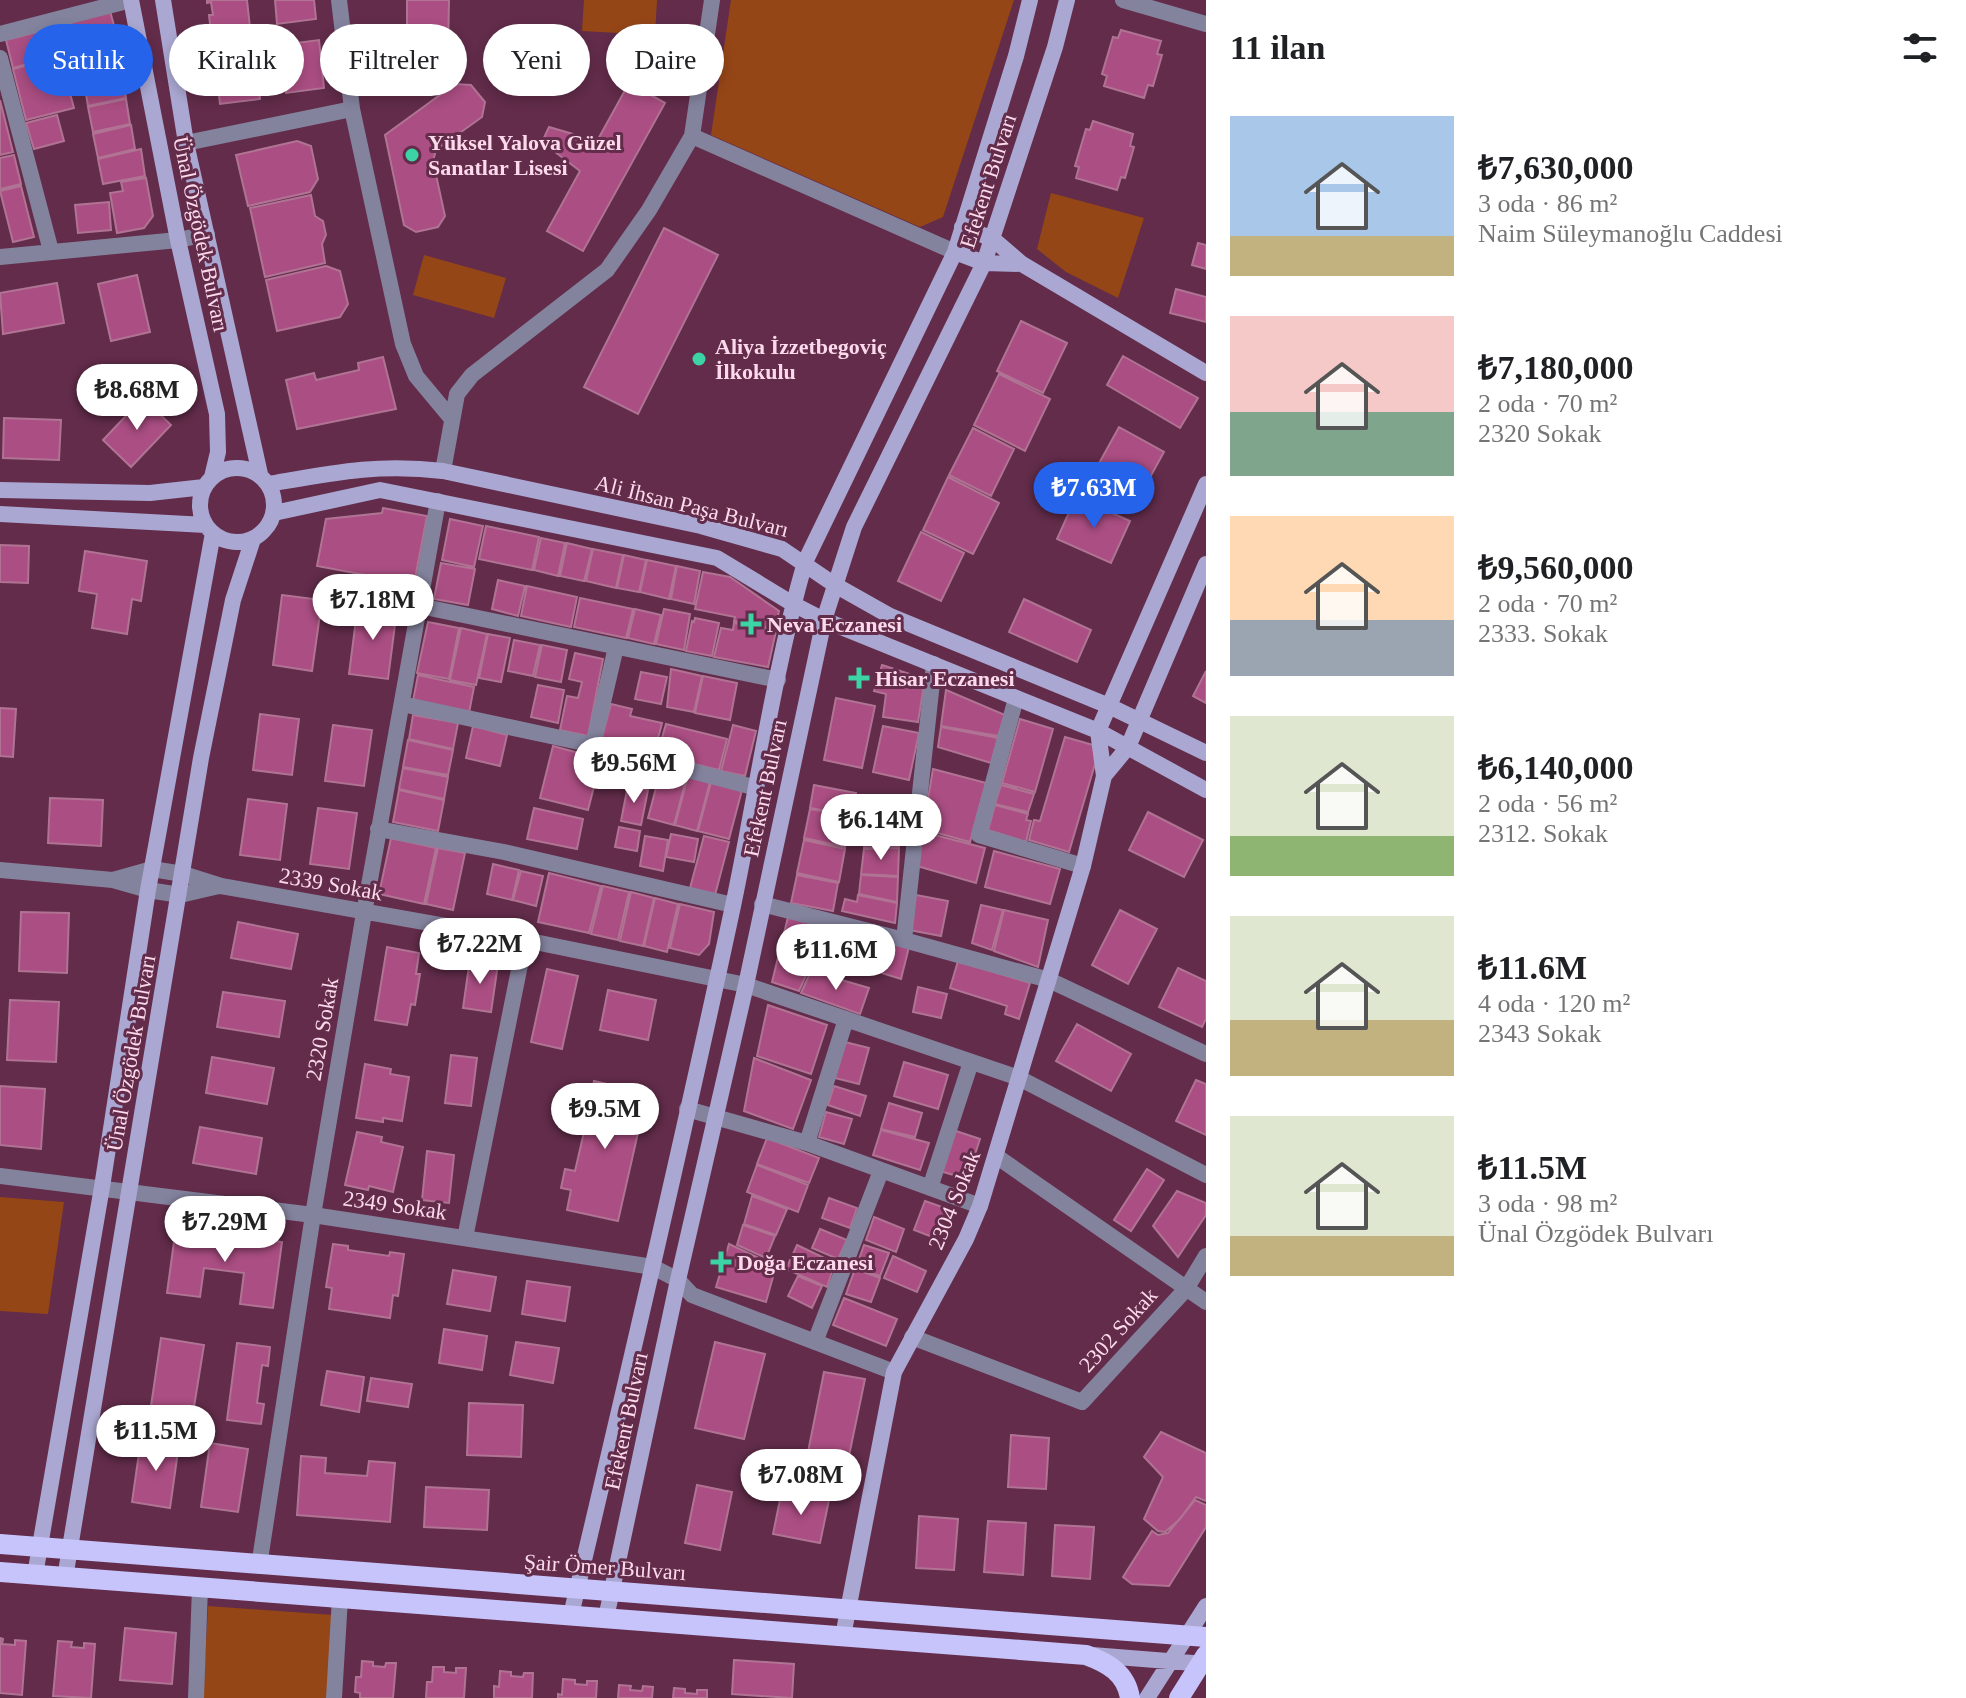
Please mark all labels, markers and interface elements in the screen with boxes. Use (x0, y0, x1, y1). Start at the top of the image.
chip: Satılık (24, 24, 153, 96)
chip: Kiralık (169, 24, 304, 96)
chip: Filtreler (320, 24, 467, 96)
chip: Yeni (483, 24, 590, 96)
chip: Daire (606, 24, 724, 96)
icon: filters (1898, 26, 1942, 70)
text: 11 ilan (1230, 29, 1325, 66)
street label: Efekent Bulvarı (954, 111, 1022, 251)
place label: Yüksel Yalova Güzel Sanatlar Lisesi (428, 130, 622, 180)
street label: Ünal Özgödek Bulvarı (168, 134, 234, 334)
marker: Yüksel Yalova Güzel Sanatlar Lisesi (403, 146, 421, 164)
icon: home (1294, 148, 1390, 244)
text: ₺7,630,000 (1478, 149, 1633, 186)
text: 3 oda · 86 m² (1478, 189, 1617, 218)
text: Naim Süleymanoğlu Caddesi (1478, 219, 1783, 248)
place label: Aliya İzzetbegoviç İlkokulu (715, 334, 887, 384)
icon: home (1294, 348, 1390, 444)
text: ₺7,180,000 (1478, 349, 1633, 386)
marker: Aliya İzzetbegoviç İlkokulu (690, 350, 708, 368)
pin: ₺8.68M (72, 364, 202, 432)
text: ₺8.68M (95, 375, 179, 404)
text: 2 oda · 70 m² (1478, 389, 1617, 418)
text: 2320 Sokak (1478, 419, 1602, 448)
pin: ₺7.63M (1029, 462, 1159, 530)
street label: Ali İhsan Paşa Bulvarı (593, 470, 791, 542)
text: ₺7.63M (1052, 473, 1136, 502)
icon: home (1294, 548, 1390, 644)
text: ₺9,560,000 (1478, 549, 1633, 586)
pin: ₺7.18M (308, 574, 438, 642)
text: ₺7.18M (331, 585, 415, 614)
text: 2 oda · 70 m² (1478, 589, 1617, 618)
place label: Neva Eczanesi (767, 612, 902, 637)
marker: Neva Eczanesi (742, 615, 760, 633)
text: 2333. Sokak (1478, 619, 1608, 648)
place label: Hisar Eczanesi (875, 666, 1015, 691)
marker: Hisar Eczanesi (850, 669, 868, 687)
street label: Efekent Bulvarı (738, 717, 792, 859)
pin: ₺9.56M (569, 737, 699, 805)
text: ₺9.56M (592, 748, 676, 777)
icon: home (1294, 748, 1390, 844)
text: ₺6,140,000 (1478, 749, 1633, 786)
text: 2 oda · 56 m² (1478, 789, 1617, 818)
pin: ₺6.14M (816, 794, 946, 862)
text: ₺6.14M (839, 805, 923, 834)
text: 2312. Sokak (1478, 819, 1608, 848)
street label: 2339 Sokak (277, 863, 385, 905)
pin: ₺7.22M (415, 918, 545, 986)
pin: ₺11.6M (771, 924, 901, 992)
text: ₺7.22M (438, 929, 522, 958)
text: ₺11.6M (794, 935, 878, 964)
icon: home (1294, 948, 1390, 1044)
text: ₺11.6M (1478, 949, 1587, 986)
street label: Ünal Özgödek Bulvarı (101, 953, 161, 1153)
street label: 2320 Sokak (301, 975, 343, 1083)
text: 4 oda · 120 m² (1478, 989, 1630, 1018)
text: 2343 Sokak (1478, 1019, 1602, 1048)
pin: ₺9.5M (549, 1083, 661, 1151)
text: ₺9.5M (569, 1094, 641, 1123)
street label: 2304 Sokak (923, 1147, 985, 1253)
icon: home (1294, 1148, 1390, 1244)
text: ₺11.5M (1478, 1149, 1587, 1186)
street label: 2349 Sokak (342, 1185, 448, 1225)
text: 3 oda · 98 m² (1478, 1189, 1617, 1218)
pin: ₺7.29M (160, 1196, 290, 1264)
text: ₺7.29M (183, 1207, 267, 1236)
text: Ünal Özgödek Bulvarı (1478, 1219, 1713, 1248)
place label: Doğa Eczanesi (737, 1250, 873, 1275)
marker: Doğa Eczanesi (712, 1253, 730, 1271)
street label: 2302 Sokak (1074, 1283, 1162, 1377)
street label: Efekent Bulvarı (599, 1350, 653, 1492)
pin: ₺11.5M (91, 1405, 221, 1473)
text: ₺11.5M (114, 1416, 198, 1445)
pin: ₺7.08M (736, 1449, 866, 1517)
text: ₺7.08M (759, 1460, 843, 1489)
street label: Şair Ömer Bulvarı (523, 1549, 687, 1585)

